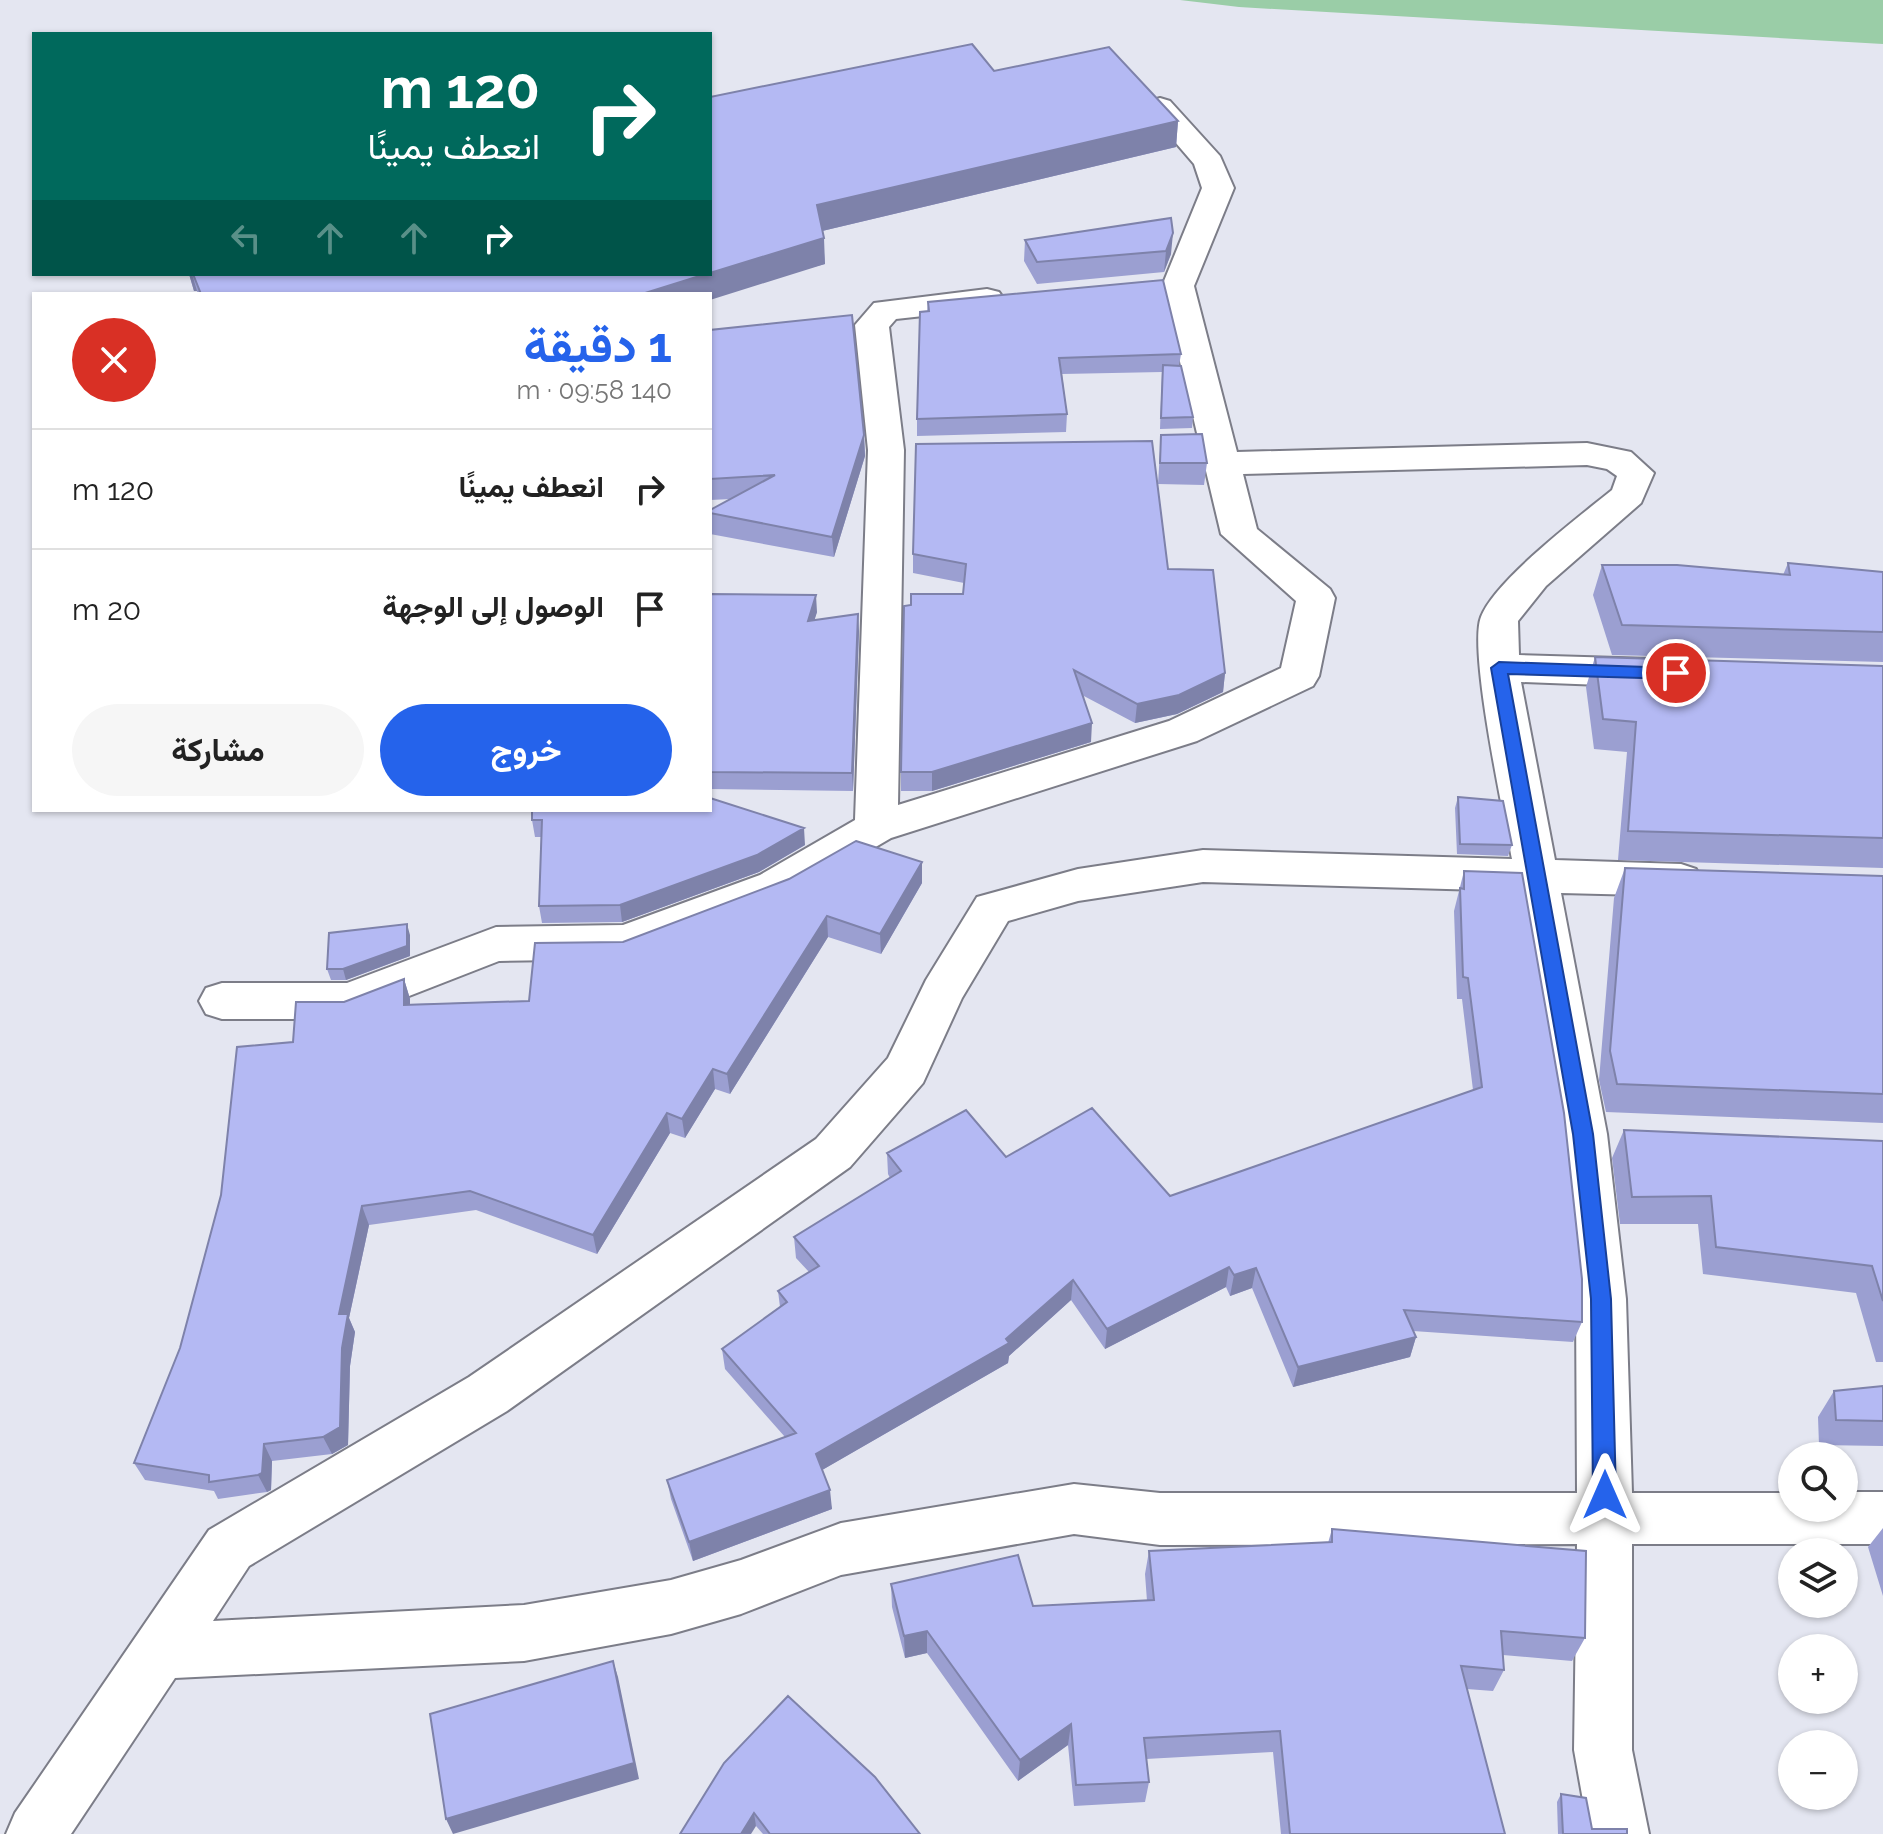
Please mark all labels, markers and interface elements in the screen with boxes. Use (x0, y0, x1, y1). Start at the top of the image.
text: 120 m (381, 55, 540, 121)
icon: right (568, 64, 672, 168)
text: انعطف يمينًا (367, 125, 540, 167)
icon: left (224, 216, 268, 260)
icon: ahead (308, 216, 352, 260)
icon: ahead (392, 216, 436, 260)
icon: right (476, 216, 520, 260)
text: 1 دقيقة (524, 317, 672, 373)
button: close (72, 318, 156, 402)
text: 140 m · 09:58 (516, 375, 672, 405)
icon: right (628, 467, 672, 511)
text: انعطف يمينًا (459, 469, 604, 504)
text: 120 m (72, 472, 154, 507)
icon: arrive (628, 587, 672, 631)
text: الوصول إلى الوجهة (382, 589, 604, 624)
text: 20 m (72, 592, 141, 627)
pin (1642, 639, 1710, 707)
icon: arrive (1654, 651, 1698, 695)
button: مشاركة (72, 704, 364, 796)
button: خروج (380, 704, 672, 796)
map controls (1778, 1442, 1858, 1810)
button: search (1778, 1442, 1858, 1522)
position arrow (1563, 1453, 1647, 1537)
button: layers (1778, 1538, 1858, 1618)
button: + (1778, 1634, 1858, 1714)
button: − (1778, 1730, 1858, 1810)

